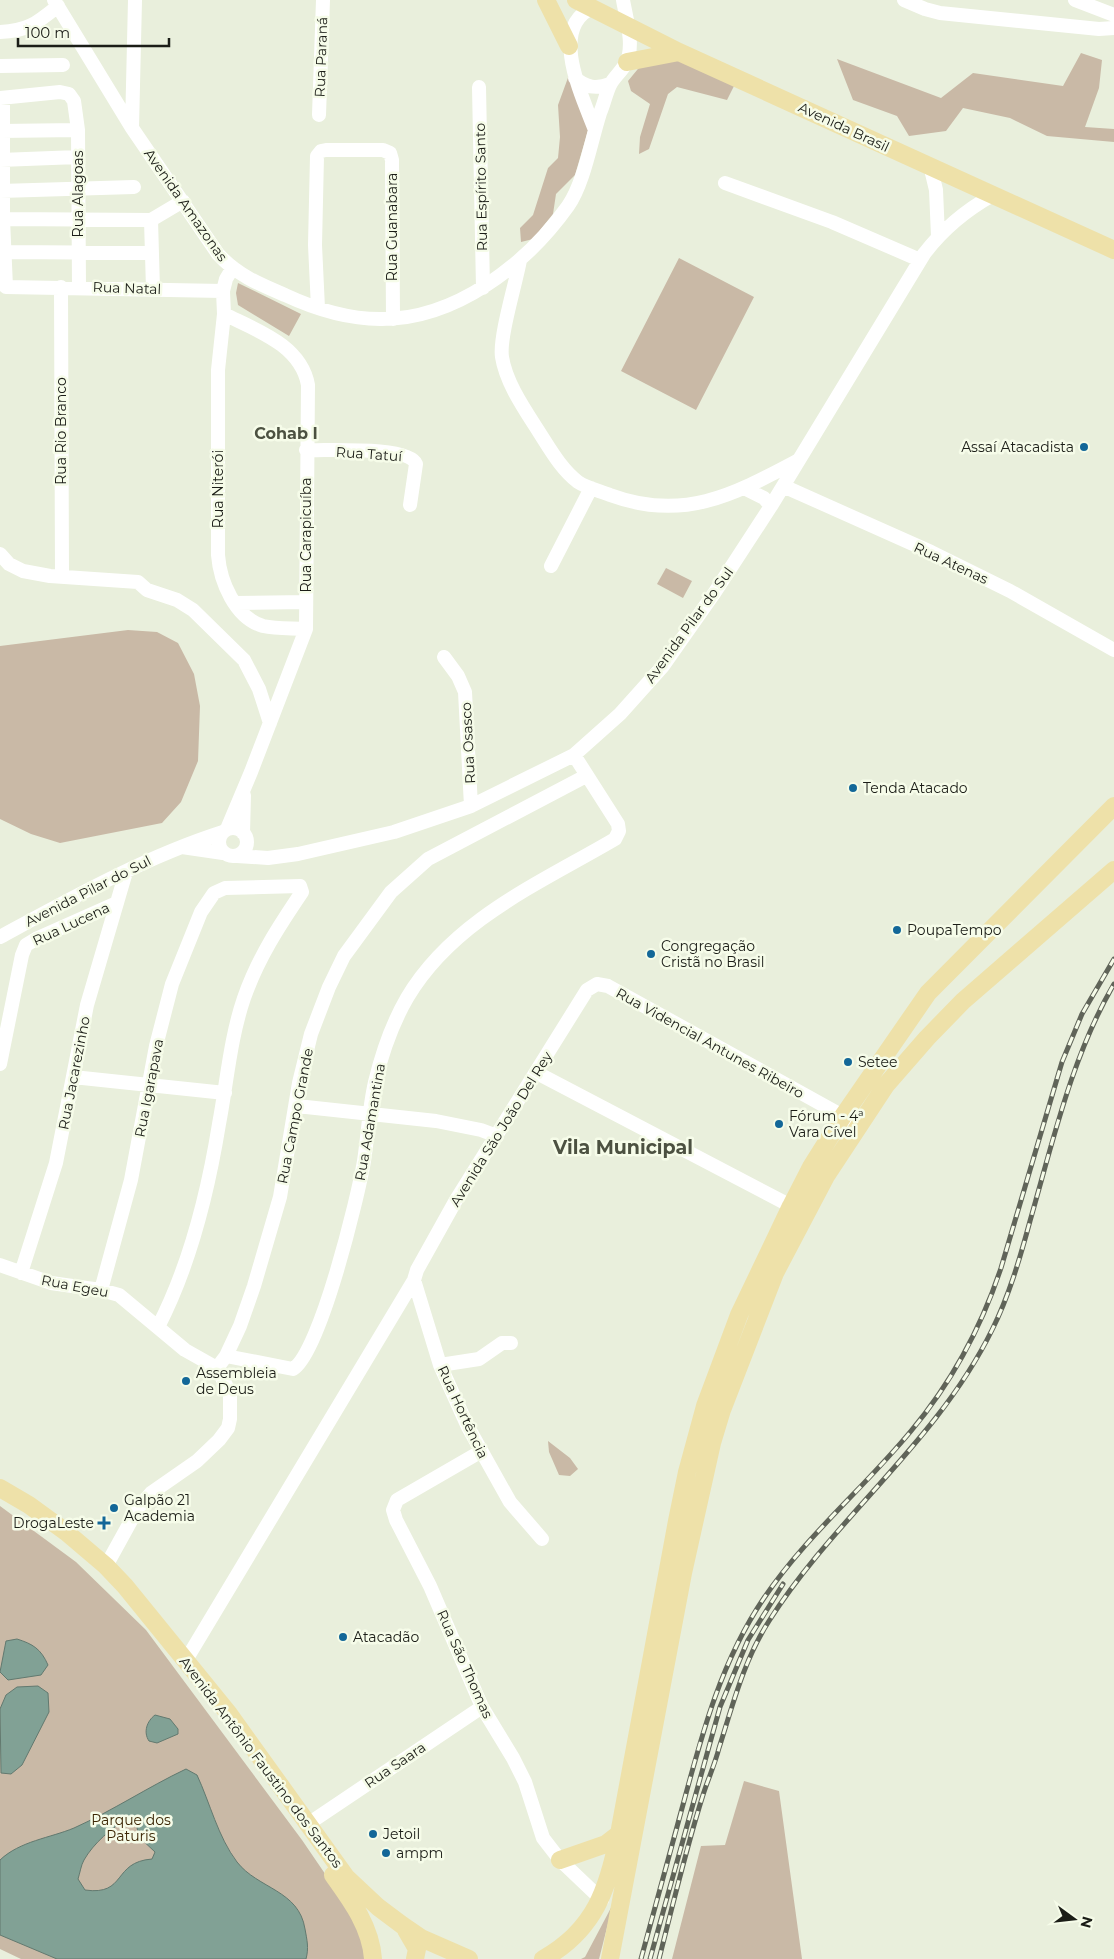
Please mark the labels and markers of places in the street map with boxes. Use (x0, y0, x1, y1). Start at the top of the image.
place label: Assaí Atacadista (961, 438, 1074, 456)
marker: Assaí Atacadista (1078, 441, 1090, 453)
place label: Tenda Atacado (863, 779, 968, 797)
marker: Tenda Atacado (847, 782, 859, 794)
place label: PoupaTempo (907, 921, 1002, 939)
marker: PoupaTempo (891, 924, 903, 936)
place label: Congregação Cristã no Brasil (661, 937, 765, 971)
marker: Congregação Cristã no Brasil (645, 948, 657, 960)
place label: Setee (858, 1053, 897, 1071)
marker: Setee (842, 1056, 854, 1068)
place label: Fórum - 4ª Vara Cível (789, 1107, 864, 1141)
marker: Fórum - 4ª Vara Cível (773, 1118, 785, 1130)
place label: Assembleia de Deus (196, 1364, 277, 1398)
marker: Assembleia de Deus (180, 1375, 192, 1387)
place label: Galpão 21 Academia (124, 1491, 195, 1525)
marker: Galpão 21 Academia (108, 1502, 120, 1514)
place label: DrogaLeste (13, 1514, 94, 1532)
marker: DrogaLeste (98, 1517, 110, 1529)
place label: Atacadão (353, 1628, 420, 1646)
marker: Atacadão (337, 1631, 349, 1643)
place label: Jetoil (382, 1825, 420, 1843)
marker: Jetoil (367, 1828, 379, 1840)
place label: ampm (396, 1844, 443, 1862)
marker: ampm (380, 1847, 392, 1859)

